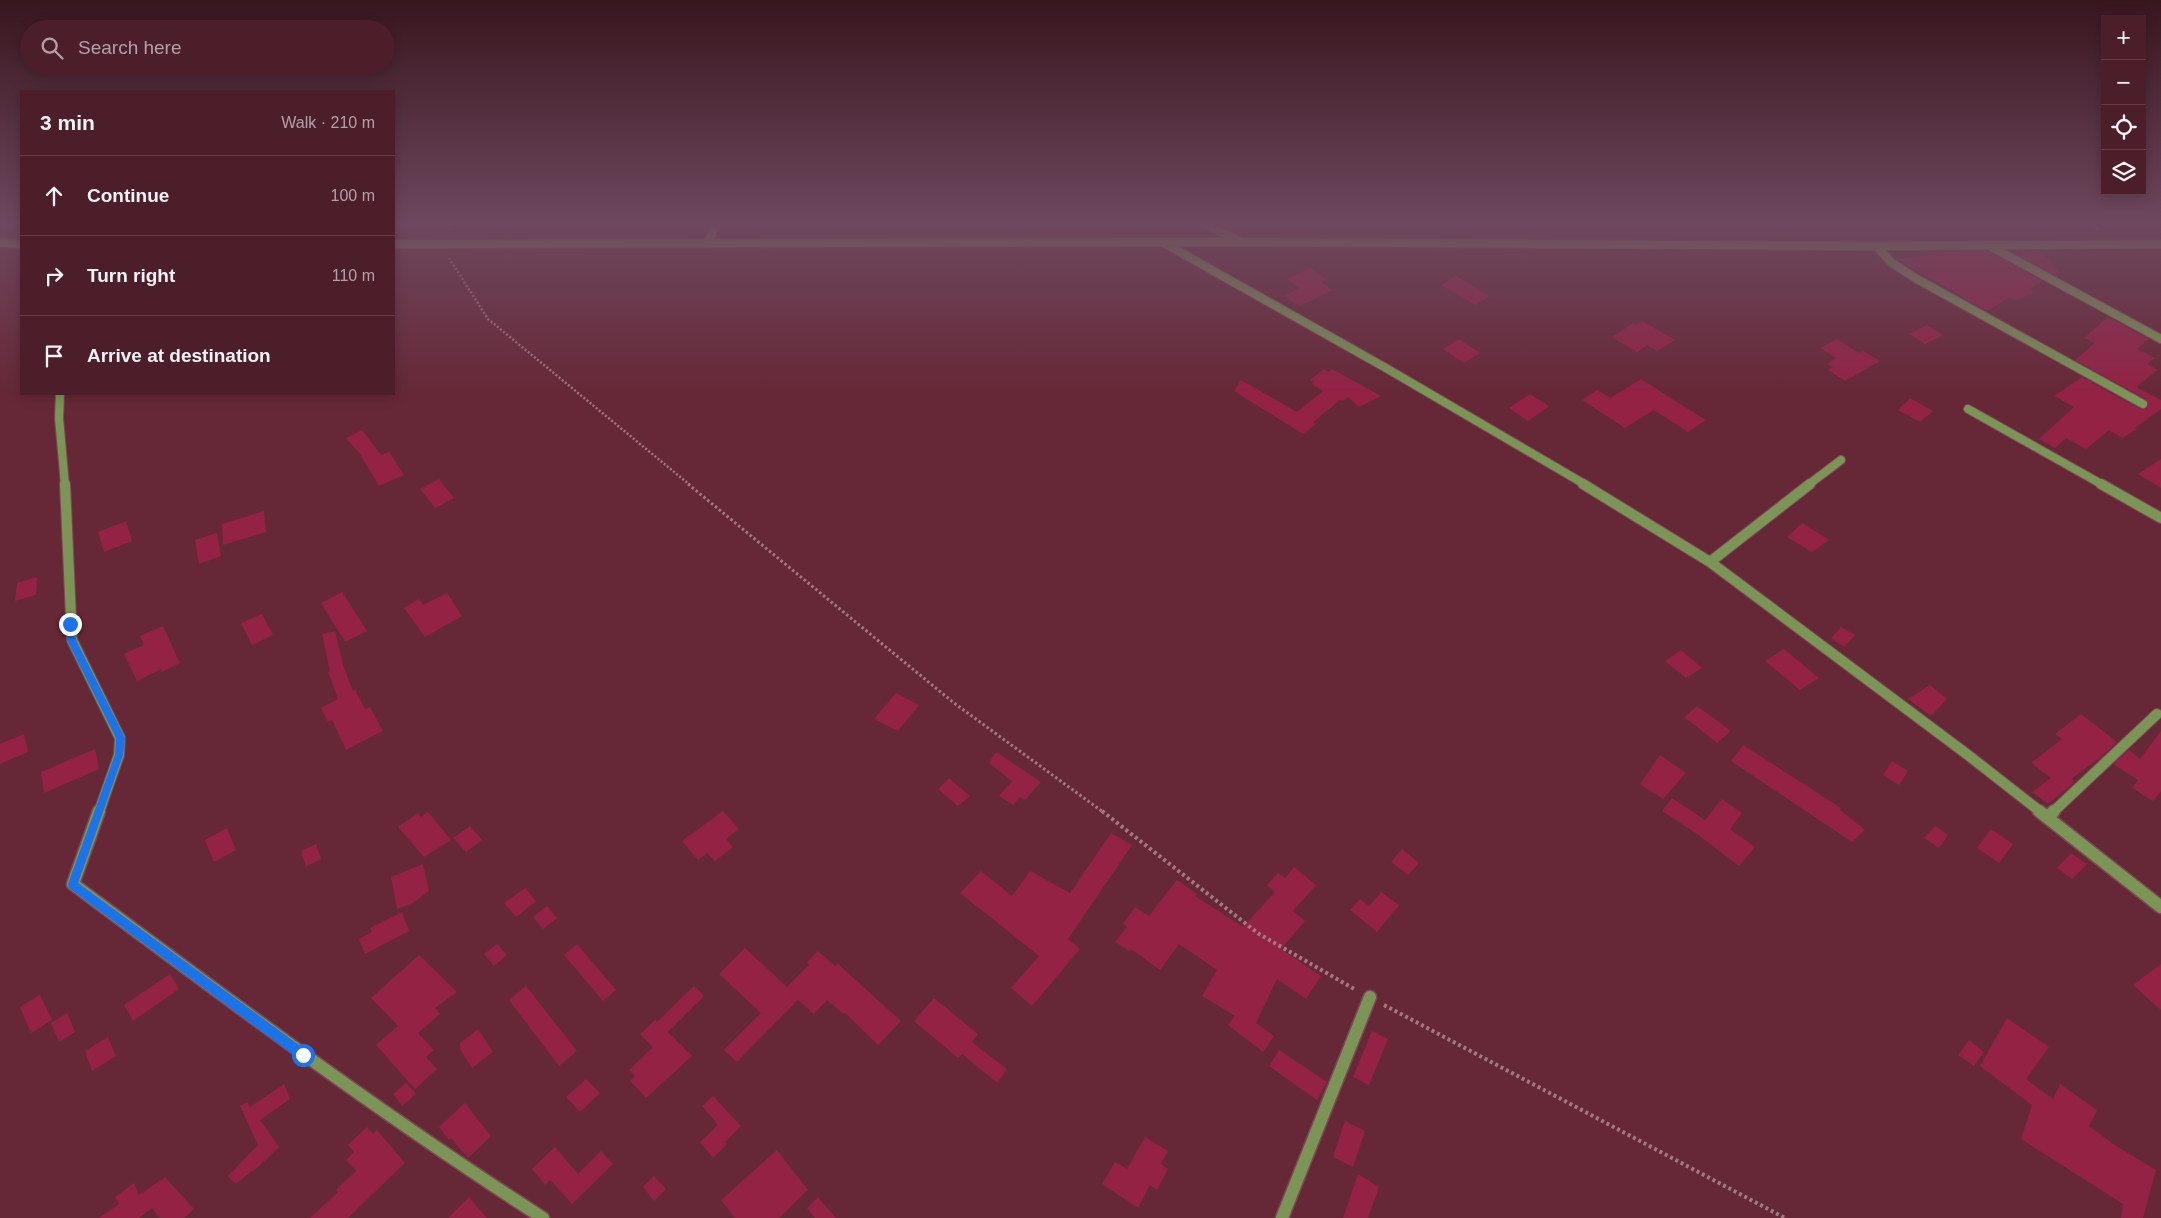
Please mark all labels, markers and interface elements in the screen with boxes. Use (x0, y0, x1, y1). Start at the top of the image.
map controls (2101, 15, 2146, 195)
button: + (2101, 15, 2146, 60)
search box (20, 20, 395, 75)
icon: search (38, 34, 66, 62)
text: Search here (78, 37, 182, 58)
button: − (2101, 60, 2146, 105)
button: locate (2101, 105, 2146, 150)
text: 3 min (40, 111, 95, 134)
text: Walk · 210 m (281, 114, 375, 131)
button: layers (2101, 150, 2146, 195)
icon: ahead (40, 182, 68, 210)
text: Continue (87, 185, 169, 206)
text: 100 m (331, 187, 375, 204)
icon: right (40, 262, 68, 290)
text: Turn right (87, 265, 175, 286)
text: 110 m (332, 267, 375, 284)
icon: arrive (40, 342, 68, 370)
text: Arrive at destination (87, 345, 271, 366)
route end (59, 613, 82, 636)
route start (292, 1044, 315, 1067)

